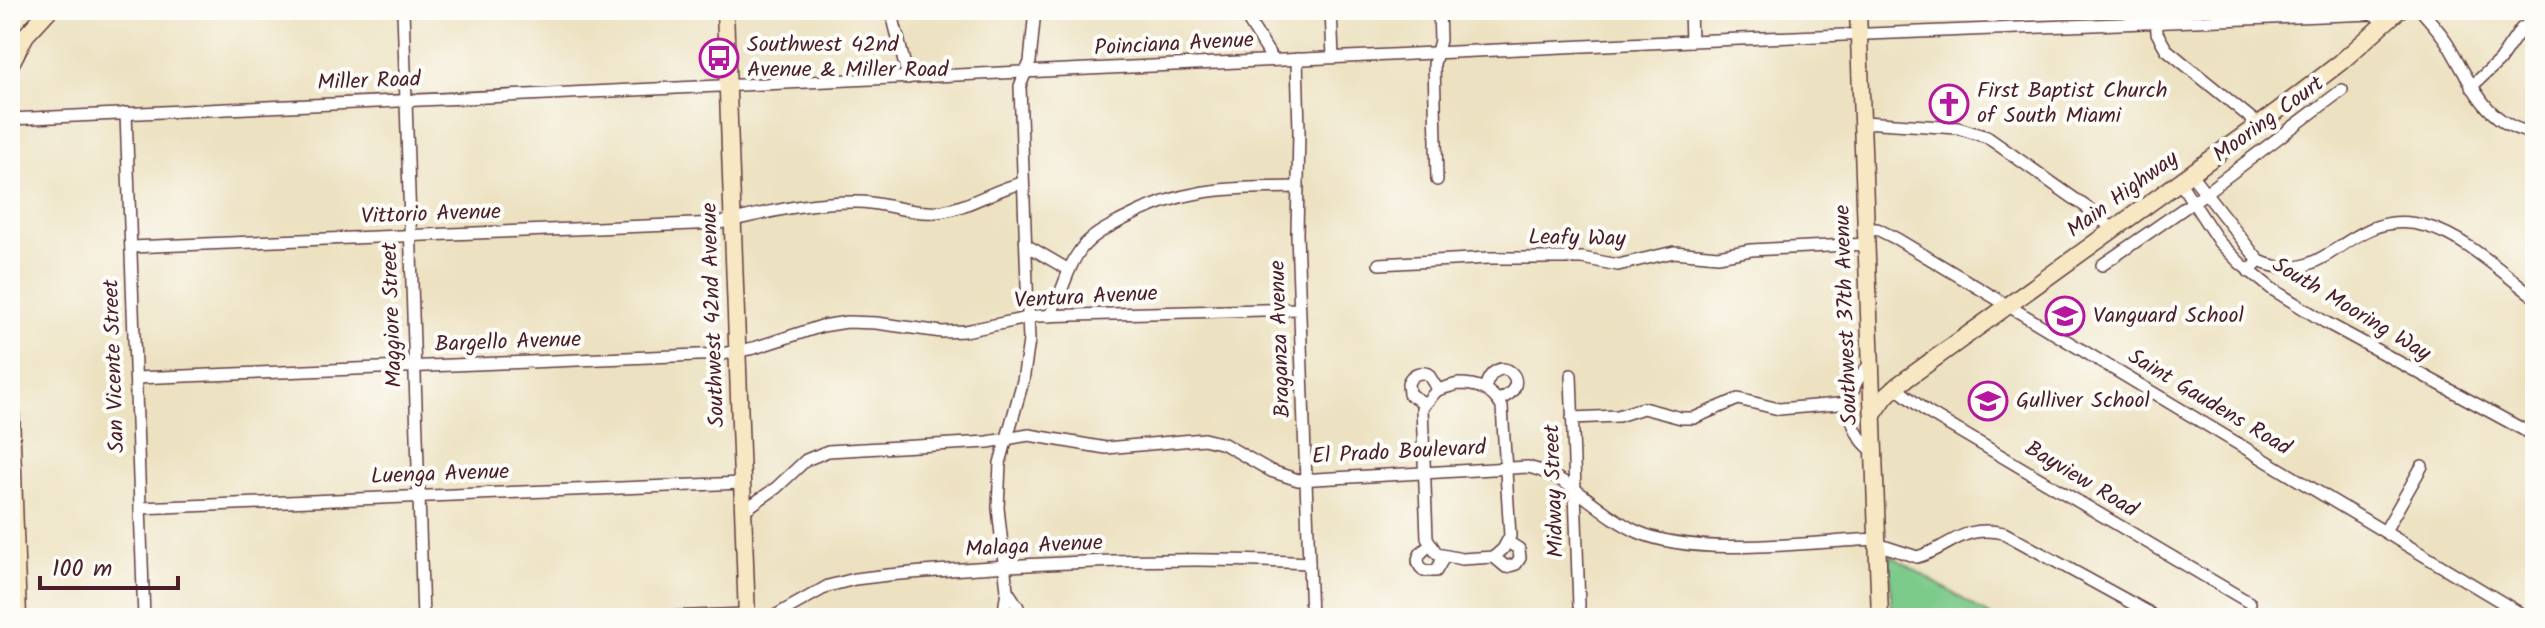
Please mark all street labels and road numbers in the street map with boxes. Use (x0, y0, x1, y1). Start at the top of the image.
street label: Poinciana Avenue (1093, 23, 1255, 67)
street label: Miller Road (317, 63, 422, 101)
street label: Mooring Court (2206, 67, 2332, 172)
street label: Main Highway (2060, 142, 2187, 248)
street label: Vittorio Avenue (360, 195, 502, 235)
street label: Southwest 42nd Avenue (693, 202, 735, 428)
street label: Southwest 37th Avenue (1826, 204, 1868, 426)
street label: Leafy Way (1528, 221, 1627, 257)
street label: Maggiore Street (373, 241, 413, 388)
street label: South Mooring Way (2265, 249, 2438, 372)
street label: Braganza Avenue (1261, 259, 1301, 418)
street label: Ventura Avenue (1013, 277, 1159, 319)
street label: San Vicente Street (94, 278, 136, 454)
street label: Bargello Avenue (434, 323, 582, 363)
street label: Saint Gaudens Road (2120, 340, 2298, 466)
street label: Midway Street (1535, 423, 1575, 558)
street label: El Prado Boulevard (1311, 431, 1488, 475)
street label: Bayview Road (2018, 432, 2145, 528)
street label: Luenga Avenue (370, 455, 510, 495)
street label: Malaga Avenue (964, 526, 1104, 568)

